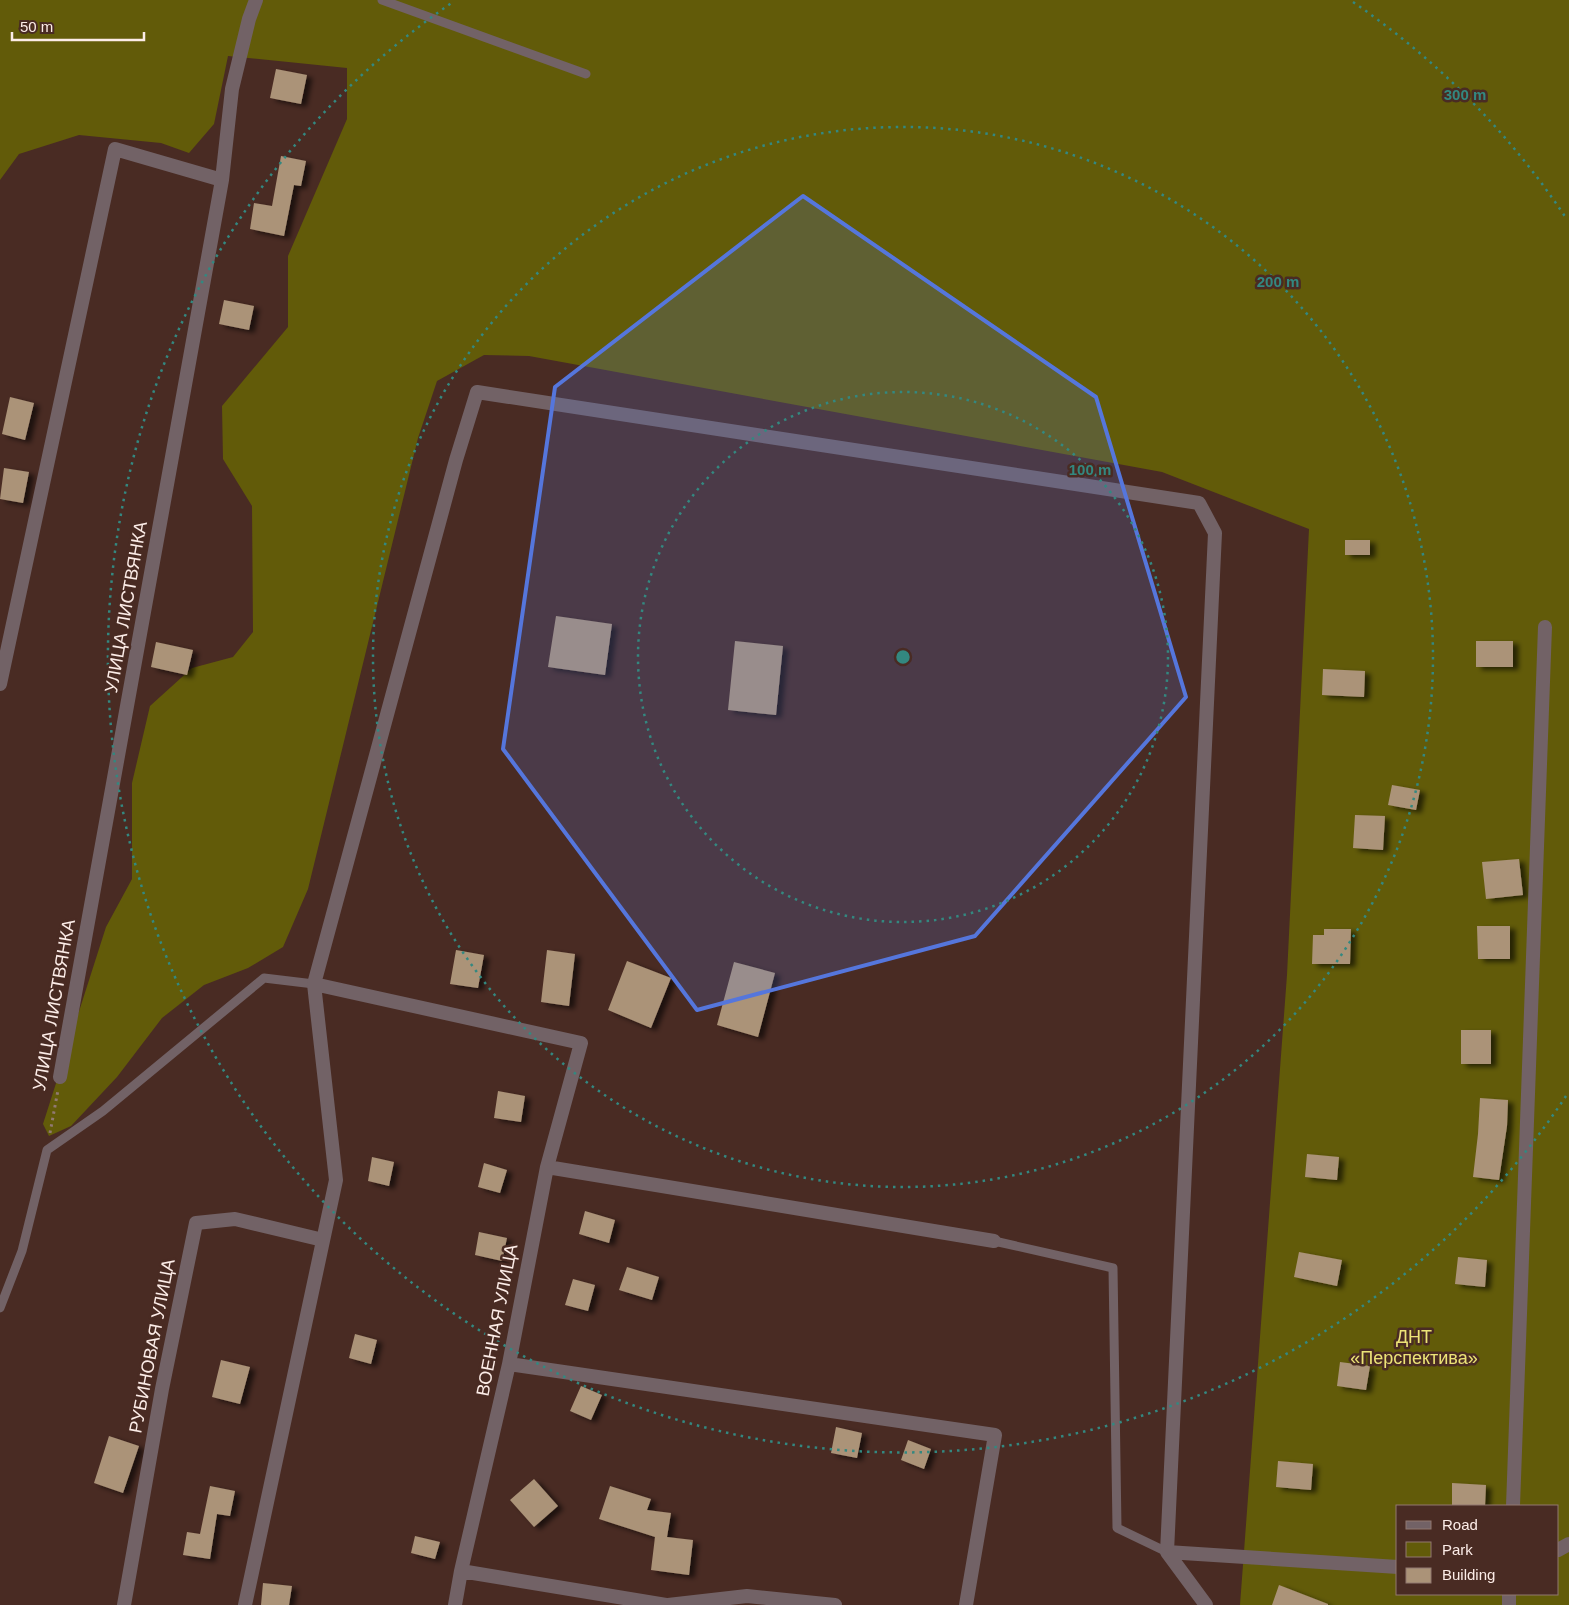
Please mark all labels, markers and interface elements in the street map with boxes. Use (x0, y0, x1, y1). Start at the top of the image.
scale bar (12, 10, 145, 42)
text: 50 m (20, 18, 53, 35)
text: 300 m (1444, 86, 1486, 103)
text: 200 m (1257, 273, 1299, 290)
text: 100 m (1069, 461, 1111, 478)
street label: УЛИЦА ЛИСТВЯНКА (101, 520, 151, 694)
centre of rings (894, 648, 912, 666)
street label: УЛИЦА ЛИСТВЯНКА (29, 918, 79, 1092)
street label: ВОЕННАЯ УЛИЦА (472, 1242, 522, 1398)
street label: РУБИНОВАЯ УЛИЦА (125, 1257, 179, 1435)
park label: ДНТ «Перспектива» (1350, 1327, 1478, 1368)
legend (1396, 1505, 1559, 1595)
text: Road (1442, 1516, 1478, 1533)
text: Park (1442, 1541, 1473, 1558)
text: Building (1442, 1566, 1495, 1583)

